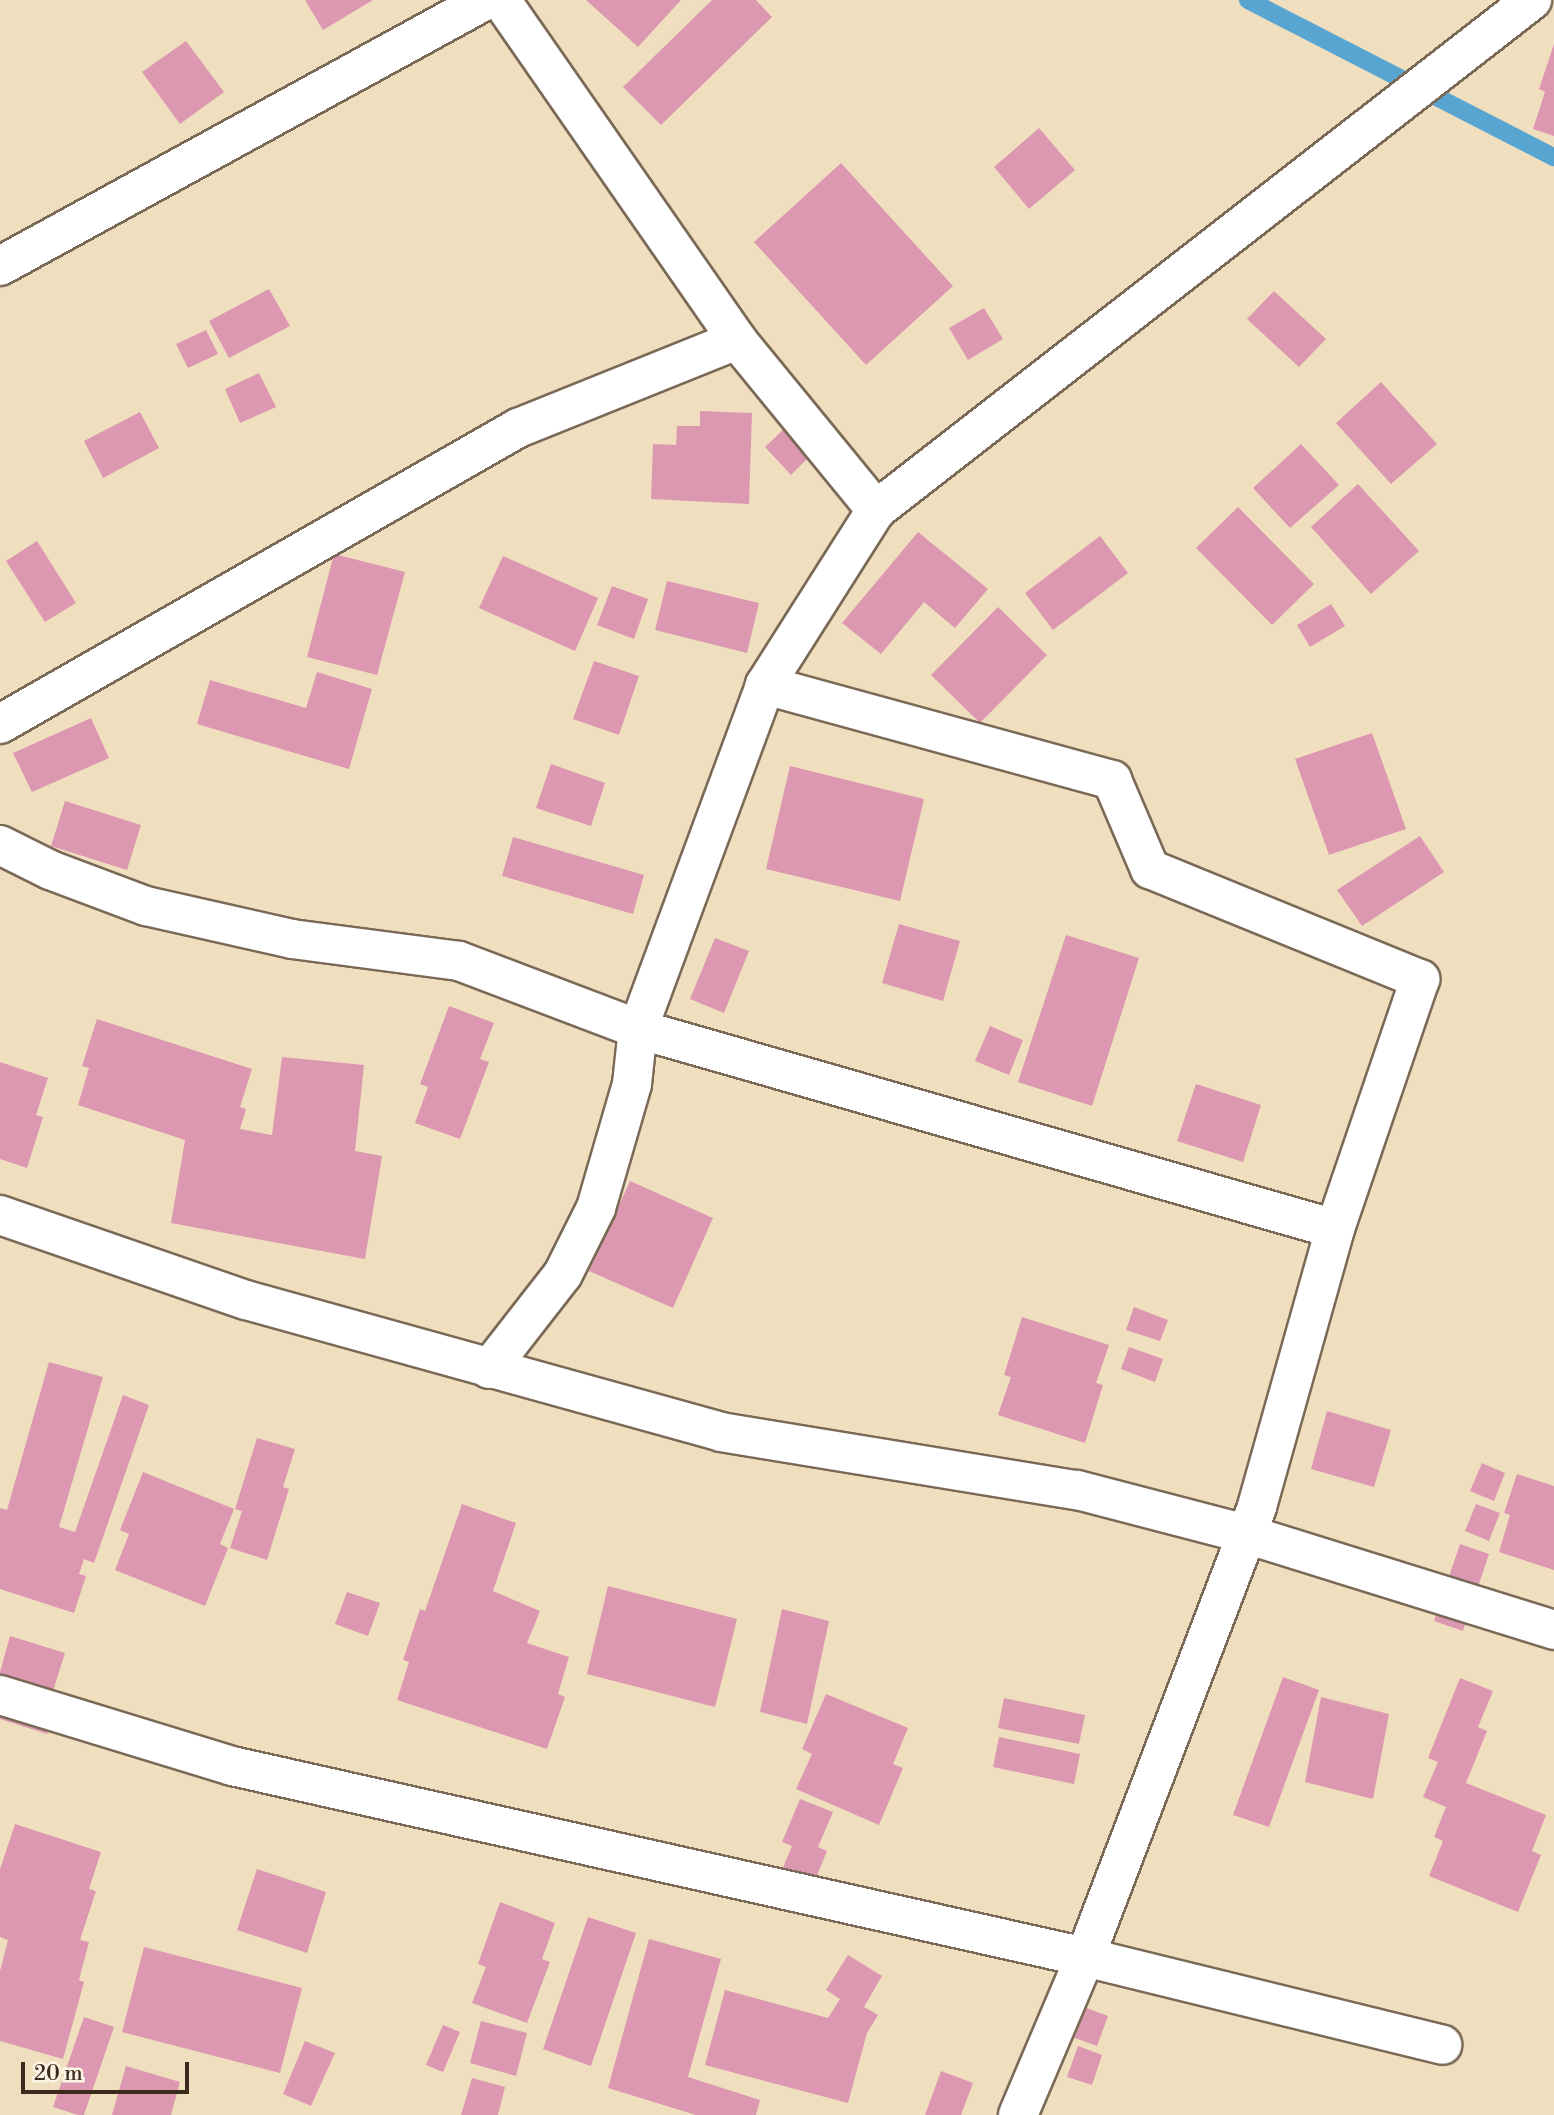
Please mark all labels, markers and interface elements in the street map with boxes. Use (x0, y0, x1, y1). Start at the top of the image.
scale bar (24, 2048, 192, 2092)
text: 20 m (34, 2061, 83, 2087)

